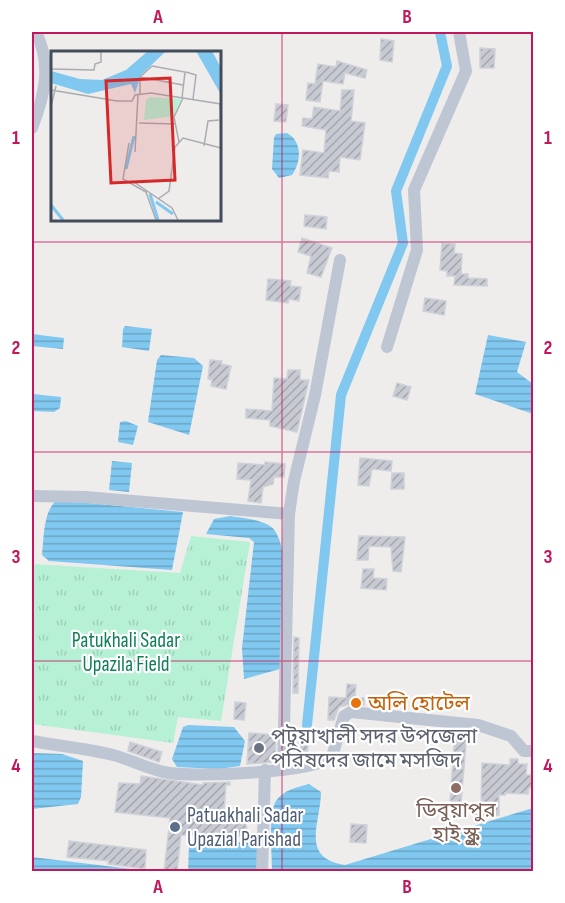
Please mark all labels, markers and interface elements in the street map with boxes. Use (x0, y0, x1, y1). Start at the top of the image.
text: A (152, 5, 163, 29)
text: B (402, 5, 412, 29)
inset map (51, 51, 220, 220)
text: 1 (12, 126, 20, 150)
text: 1 (544, 126, 552, 150)
text: 2 (12, 336, 20, 360)
text: 2 (544, 336, 552, 360)
text: 3 (12, 545, 21, 569)
text: 3 (544, 545, 553, 569)
park label: Patukhali Sadar Upazila Field (72, 628, 180, 677)
place label: অলি হোটেল (367, 691, 470, 716)
marker: অলি হোটেল (349, 696, 363, 710)
place label: পটুয়াখালী সদর উপজেলা পরিষদের জামে মসজিদ (271, 724, 478, 773)
marker: পটুয়াখালী সদর উপজেলা পরিষদের জামে মসজিদ (252, 741, 266, 755)
text: 4 (11, 754, 21, 778)
text: 4 (543, 754, 553, 778)
marker: ডিবুয়াপুর হাই স্কুল (449, 781, 463, 795)
place label: ডিবুয়াপুর হাই স্কুল (415, 798, 496, 847)
place label: Patuakhali Sadar Upazial Parishad (187, 803, 304, 852)
marker: Patuakhali Sadar Upazial Parishad (168, 820, 182, 834)
text: A (152, 875, 163, 899)
text: B (402, 875, 412, 899)

